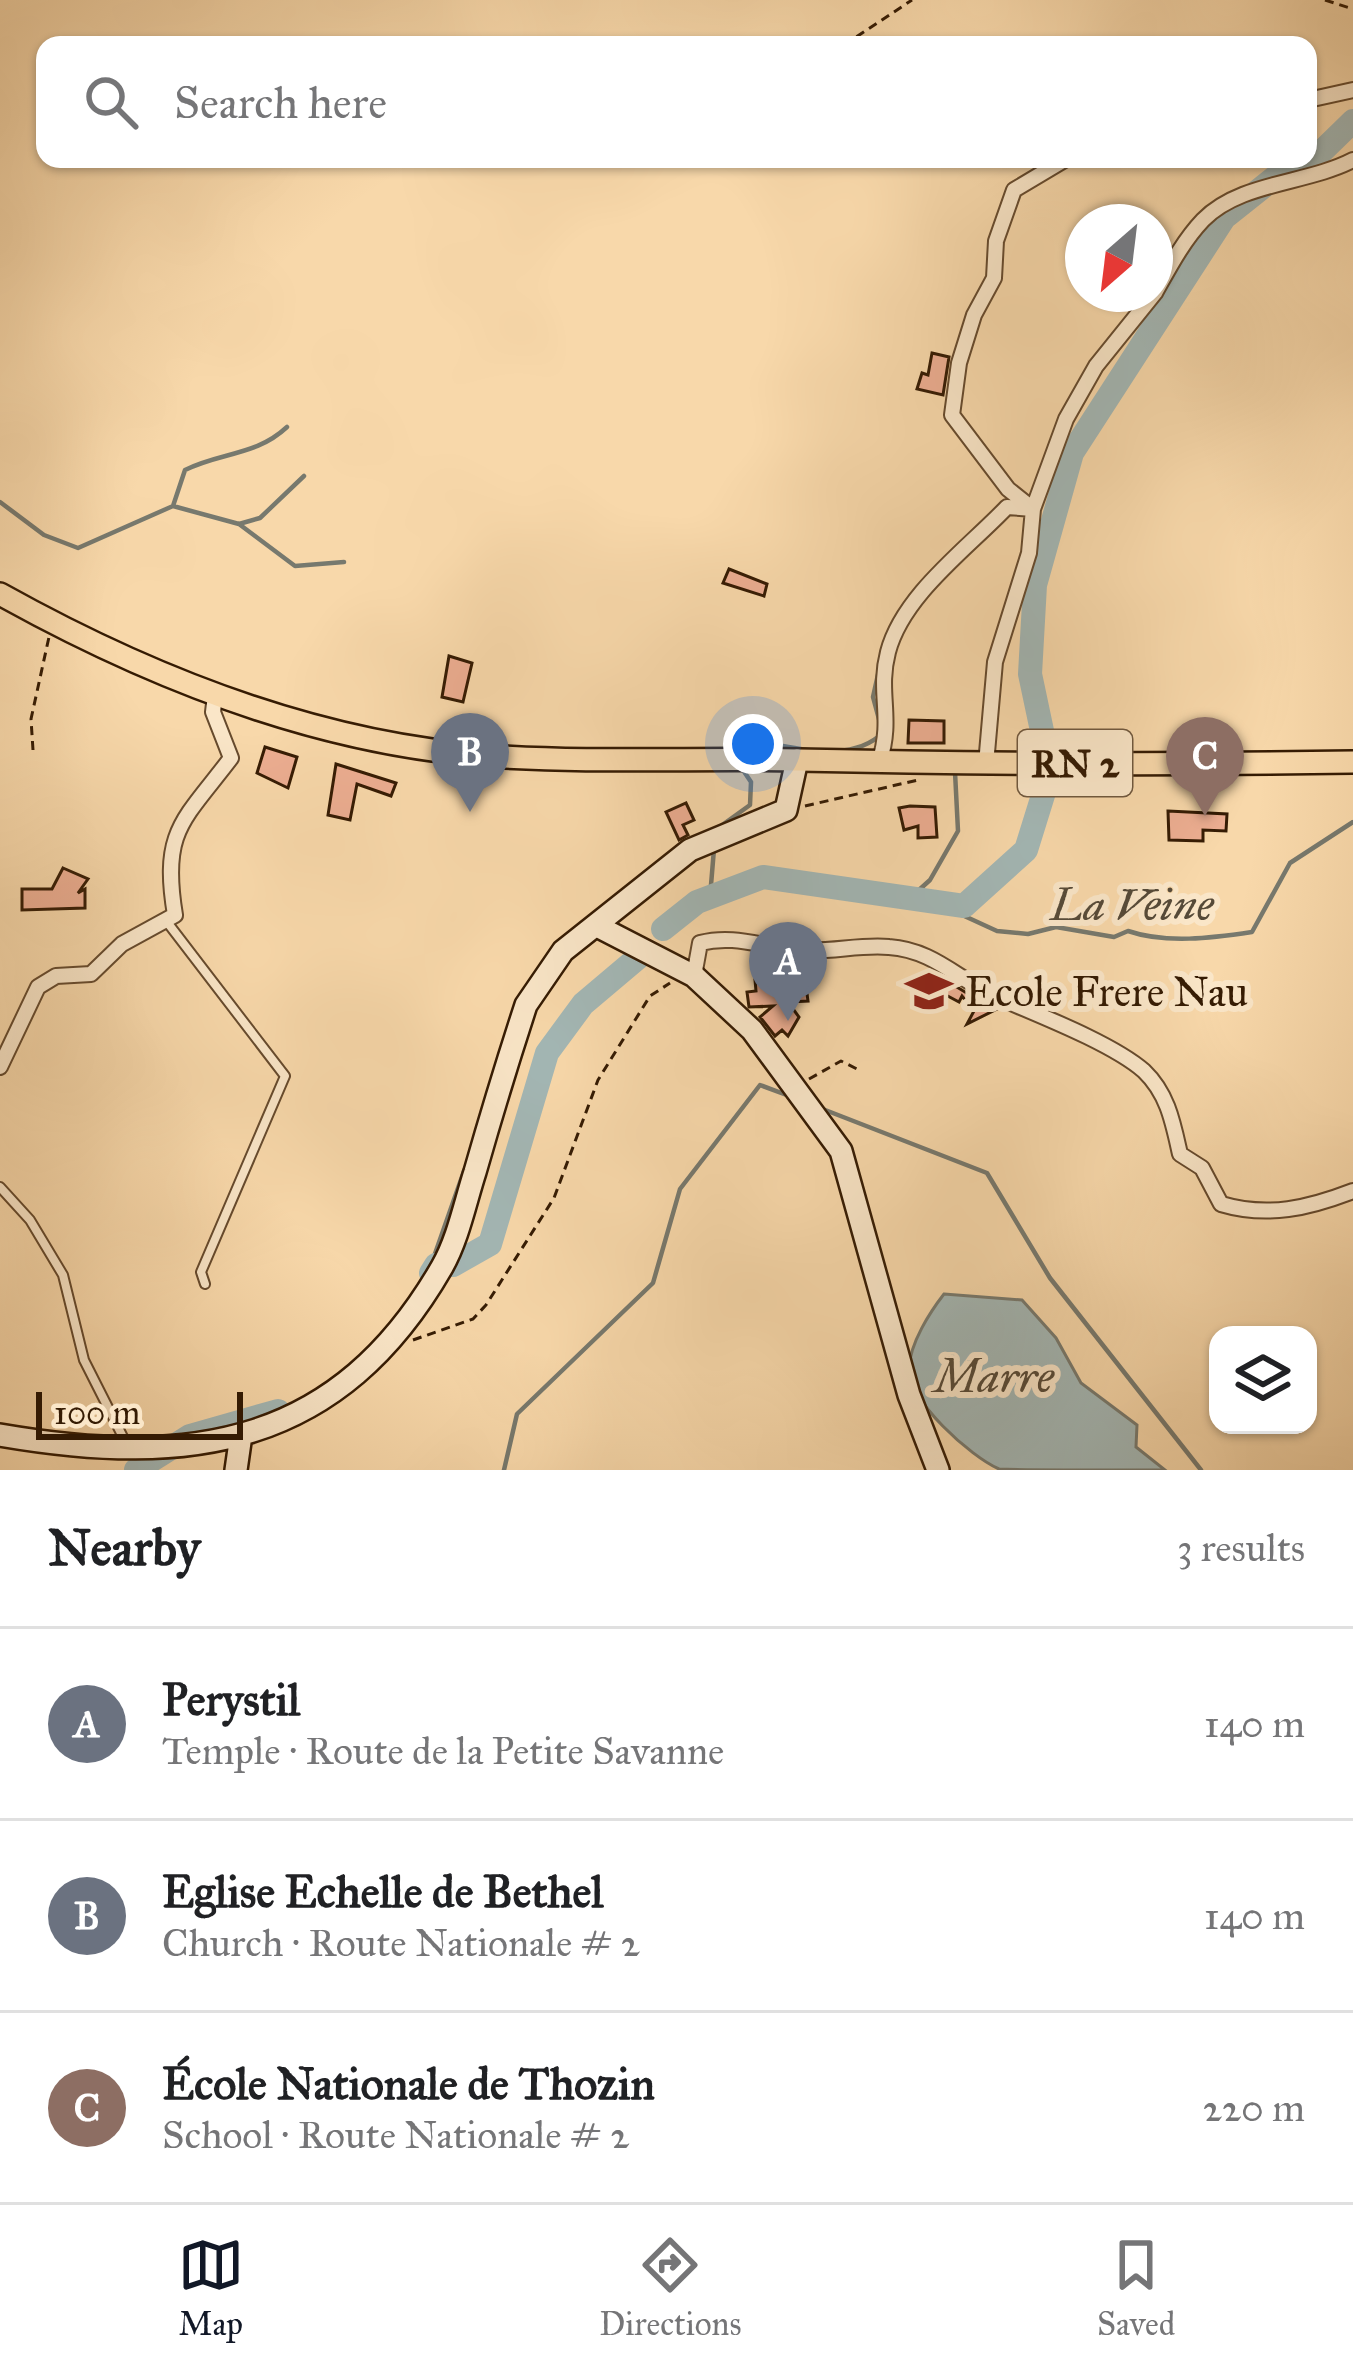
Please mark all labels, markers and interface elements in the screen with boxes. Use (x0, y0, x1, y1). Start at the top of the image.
search box (36, 36, 1317, 168)
icon: search (78, 69, 144, 135)
text: Search here (174, 75, 387, 130)
north arrow (1065, 204, 1173, 312)
pin: B (431, 713, 509, 812)
your location (723, 714, 783, 774)
pin: C (1166, 717, 1244, 816)
road number: RN 2 (1018, 730, 1132, 796)
water label: La Veine (1049, 877, 1215, 932)
pin: A (749, 922, 827, 1021)
school or university icon: Ecole Frere Nau (904, 966, 954, 1016)
place label: Ecole Frere Nau (965, 966, 1248, 1018)
map controls (1209, 1326, 1317, 1434)
button: layers (1209, 1326, 1317, 1434)
water label: Marre (930, 1349, 1055, 1404)
scale bar (36, 1386, 243, 1439)
text: 100 m (54, 1393, 140, 1433)
text: Nearby (48, 1517, 200, 1579)
text: 3 results (1177, 1524, 1305, 1572)
text: Perystil (162, 1672, 300, 1727)
text: A (74, 1700, 100, 1748)
text: 140 m (1204, 1700, 1305, 1748)
text: Temple · Route de la Petite Savanne (162, 1727, 724, 1775)
text: Eglise Echelle de Bethel (162, 1864, 603, 1919)
text: B (74, 1892, 100, 1940)
text: 140 m (1204, 1892, 1305, 1940)
text: Church · Route Nationale # 2 (162, 1919, 640, 1967)
text: École Nationale de Thozin (162, 2056, 655, 2111)
text: C (74, 2084, 100, 2132)
text: 220 m (1203, 2084, 1305, 2132)
text: School · Route Nationale # 2 (162, 2111, 629, 2159)
tab: Map (178, 2232, 244, 2344)
tab: Directions (599, 2232, 741, 2344)
tab: Saved (1097, 2232, 1175, 2344)

